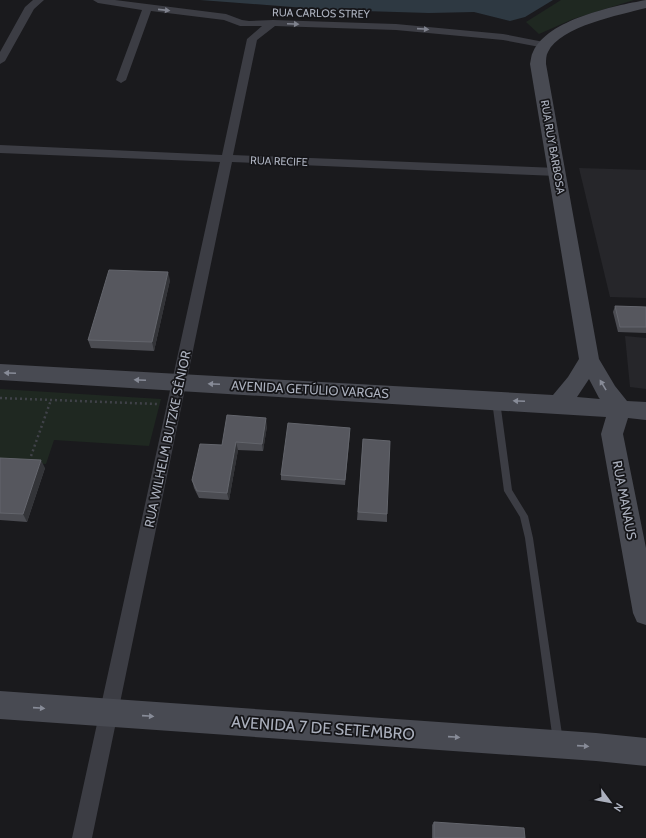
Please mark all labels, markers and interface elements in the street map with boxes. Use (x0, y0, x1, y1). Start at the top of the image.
street label: RUA CARLOS STREY (272, 5, 371, 21)
one-way arrow (158, 7, 170, 13)
one-way arrow (287, 20, 299, 27)
one-way arrow (417, 26, 429, 33)
street label: RUA RUY BARBOSA (538, 99, 568, 195)
street label: RUA RECIFE (250, 153, 308, 169)
street label: RUA WILHELM BUTZKE SÊNIOR (140, 349, 194, 529)
one-way arrow (4, 369, 17, 376)
one-way arrow (134, 376, 146, 383)
street label: AVENIDA GETÚLIO VARGAS (231, 376, 390, 401)
one-way arrow (208, 380, 220, 387)
one-way arrow (599, 380, 607, 390)
one-way arrow (513, 398, 525, 405)
street label: RUA MANAUS (609, 459, 641, 541)
one-way arrow (33, 705, 46, 711)
one-way arrow (142, 712, 154, 719)
street label: AVENIDA 7 DE SETEMBRO (231, 712, 415, 744)
one-way arrow (448, 734, 460, 741)
one-way arrow (577, 742, 589, 749)
north arrow (590, 782, 630, 822)
text: N (610, 800, 626, 814)

